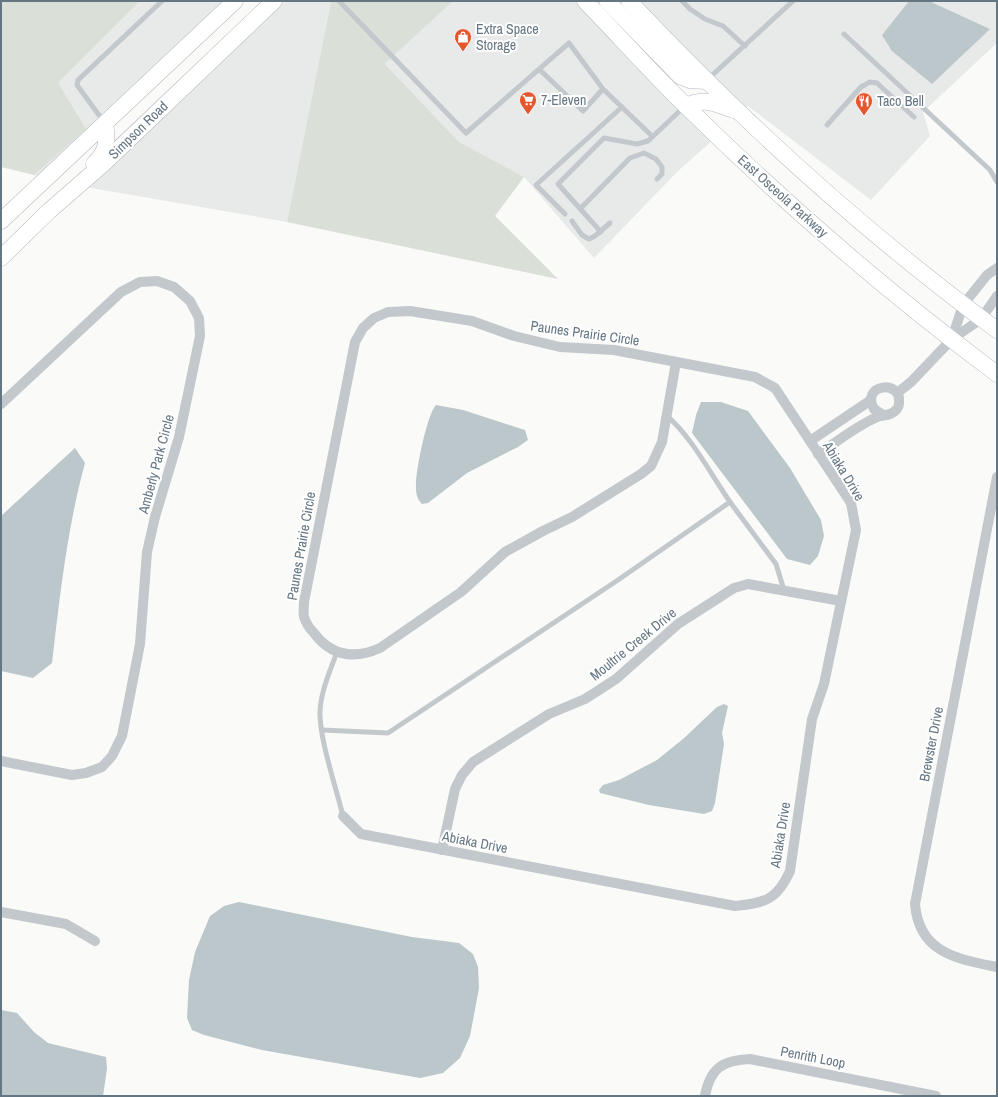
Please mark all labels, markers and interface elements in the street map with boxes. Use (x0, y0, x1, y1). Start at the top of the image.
place label: Extra Space Storage (476, 20, 539, 54)
shop icon: Extra Space Storage (453, 27, 473, 52)
supermarket icon: 7-Eleven (518, 90, 538, 115)
place label: 7-Eleven (541, 91, 586, 109)
restaurant icon: Taco Bell (854, 91, 874, 116)
place label: Taco Bell (877, 92, 924, 110)
street label: Simpson Road (104, 97, 172, 163)
street label: East Osceola Parkway (734, 151, 832, 241)
street label: Paunes Prairie Circle (529, 316, 641, 350)
street label: Amberly Park Circle (134, 412, 178, 517)
street label: Abiaka Drive (819, 437, 869, 504)
street label: Paunes Prairie Circle (283, 490, 319, 602)
street label: Moultrie Creek Drive (586, 604, 680, 684)
street label: Brewster Drive (915, 705, 947, 783)
street label: Abiaka Drive (766, 801, 794, 870)
street label: Abiaka Drive (440, 827, 509, 857)
street label: Penrith Loop (779, 1042, 847, 1072)

